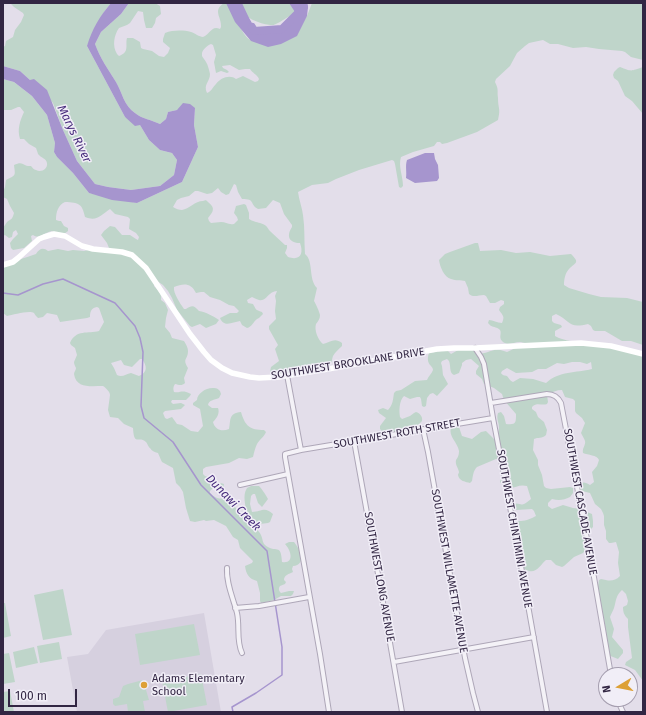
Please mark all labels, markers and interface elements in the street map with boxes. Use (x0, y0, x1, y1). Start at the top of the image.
water label: Marys River (54, 103, 94, 165)
street label: SOUTHWEST BROOKLANE DRIVE (270, 345, 426, 383)
street label: SOUTHWEST ROTH STREET (332, 416, 462, 452)
street label: SOUTHWEST CASCADE AVENUE (561, 428, 599, 576)
street label: SOUTHWEST CHINTIMINI AVENUE (494, 449, 534, 609)
water label: Dunawi Creek (202, 472, 264, 534)
street label: SOUTHWEST WILLAMETTE AVENUE (428, 488, 470, 654)
street label: SOUTHWEST LONG AVENUE (361, 511, 397, 643)
north arrow (598, 667, 638, 707)
place label: Adams Elementary School (152, 672, 245, 698)
marker: Adams Elementary School (139, 680, 149, 690)
scale bar (10, 681, 79, 707)
text: N (600, 684, 614, 694)
text: 100 m (15, 689, 47, 703)

